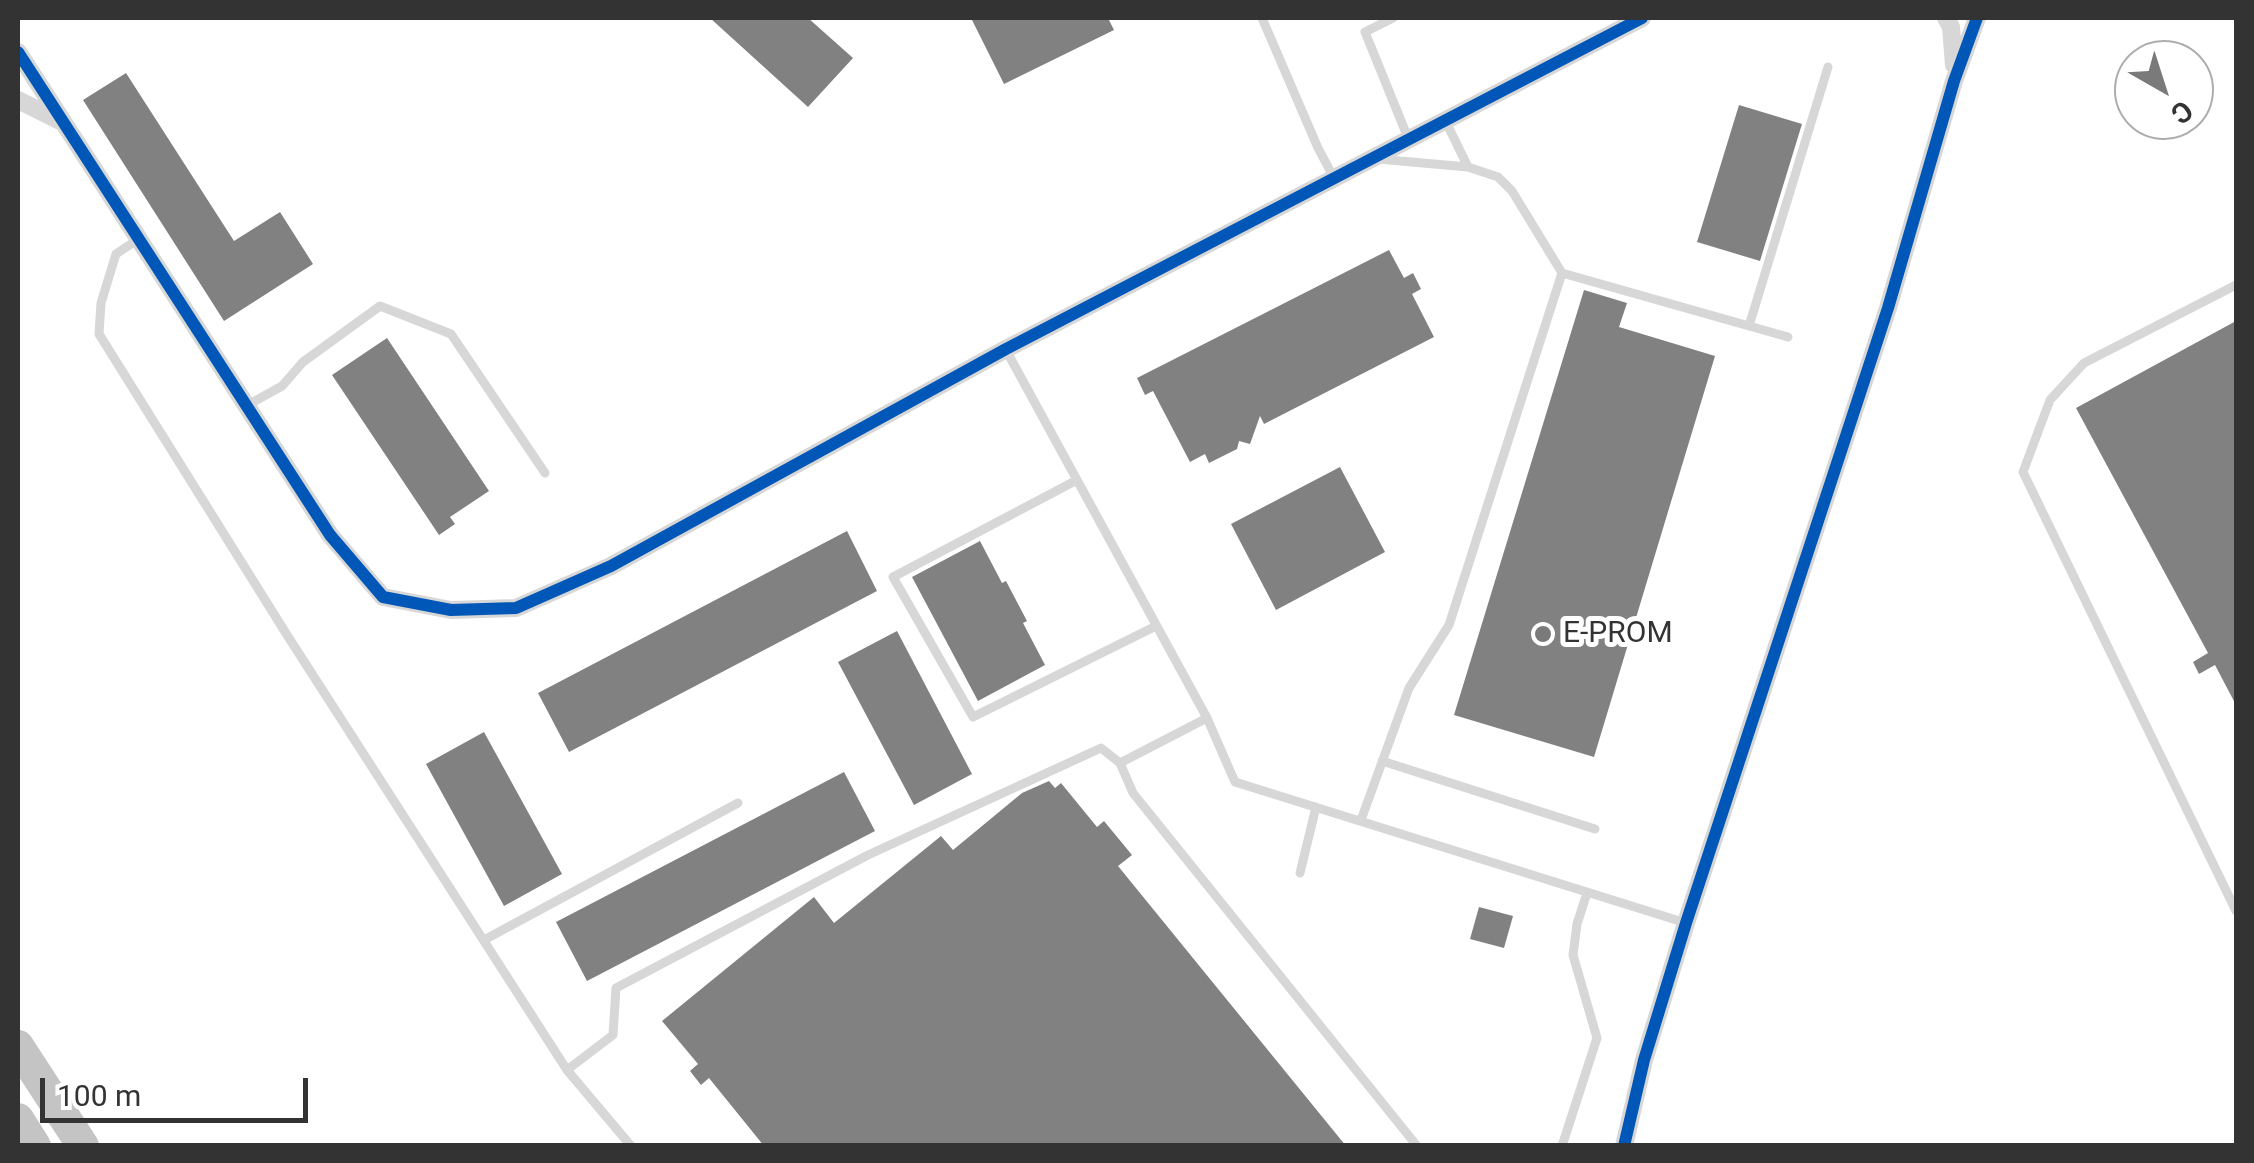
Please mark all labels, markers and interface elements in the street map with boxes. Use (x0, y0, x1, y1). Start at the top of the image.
north arrow (2114, 40, 2214, 140)
text: С (2164, 94, 2199, 131)
place label: E-PROM (1563, 616, 1673, 652)
marker: E-PROM (1532, 623, 1554, 645)
scale bar (45, 1058, 312, 1120)
text: 100 m (57, 1078, 141, 1113)

